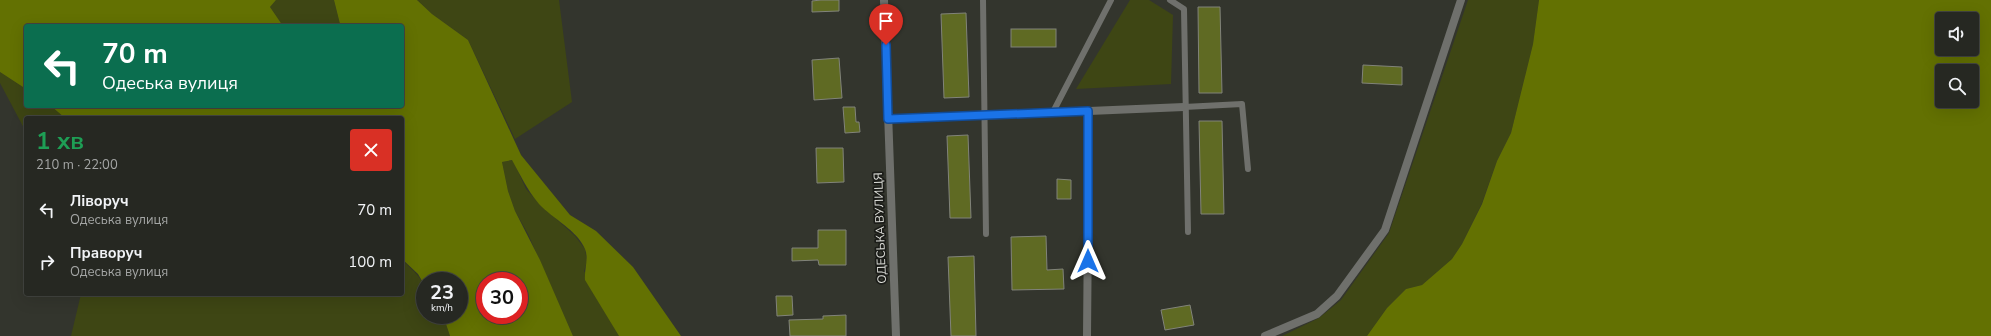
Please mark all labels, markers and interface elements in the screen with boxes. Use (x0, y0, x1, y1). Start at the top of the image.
pin (869, 4, 903, 45)
icon: arrive (875, 10, 897, 32)
map controls (1935, 12, 1979, 108)
button: sound (1935, 12, 1979, 56)
text: 70 m (102, 35, 168, 73)
icon: left (36, 40, 88, 92)
button: search (1935, 64, 1979, 108)
text: Одеська вулиця (102, 71, 238, 95)
text: 1 хв (36, 125, 84, 157)
button: close (350, 129, 392, 171)
text: 210 m · 22:00 (36, 156, 118, 174)
street label: ОДЕСЬКА ВУЛИЦЯ (870, 172, 890, 284)
text: Ліворуч (70, 191, 129, 211)
icon: left (36, 199, 58, 221)
text: 70 m (357, 200, 392, 220)
text: Одеська вулиця (70, 211, 168, 229)
position arrow (1067, 240, 1109, 282)
text: Праворуч (70, 243, 142, 263)
icon: right (36, 251, 58, 273)
text: 100 m (348, 252, 392, 272)
text: Одеська вулиця (70, 263, 168, 281)
speed limit sign: 30 (476, 272, 528, 324)
text: 23 (430, 279, 454, 306)
text: km/h (431, 301, 453, 315)

